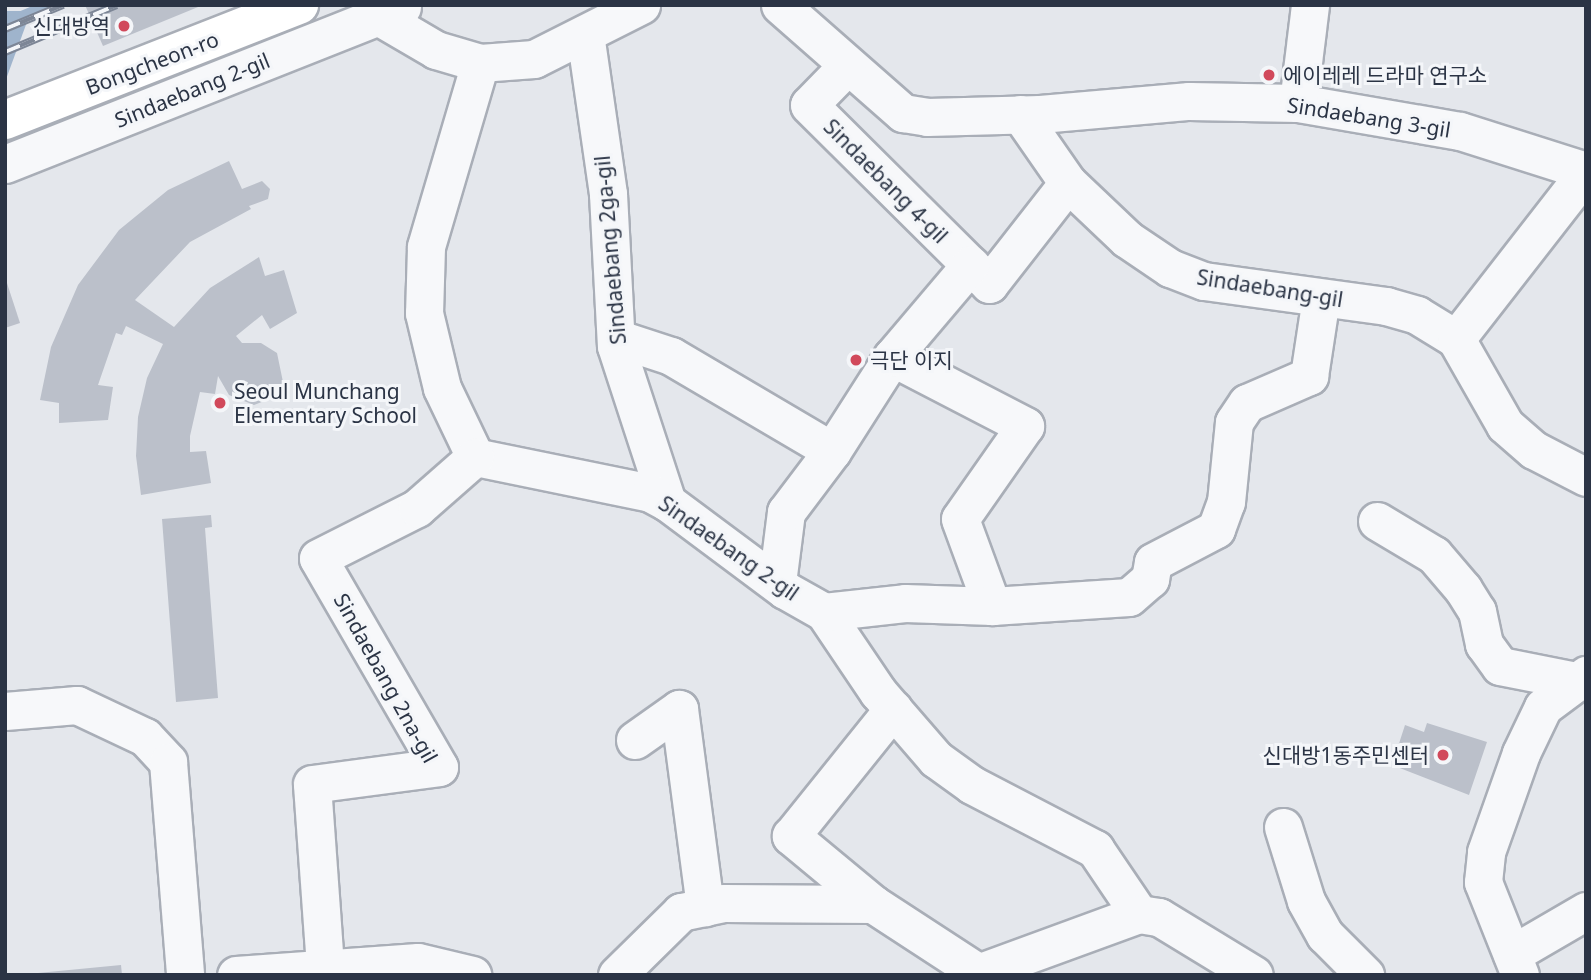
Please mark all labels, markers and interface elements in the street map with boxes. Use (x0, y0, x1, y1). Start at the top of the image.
place label: 신대방역 (33, 13, 110, 39)
marker: 신대방역 (116, 18, 132, 34)
street label: Bongcheon-ro (82, 26, 222, 100)
street label: Sindaebang 2-gil (111, 47, 273, 133)
place label: 에이레레 드라마 연구소 (1283, 62, 1487, 88)
marker: 에이레레 드라마 연구소 (1261, 67, 1277, 83)
street label: Sindaebang 3-gil (1286, 92, 1452, 142)
street label: Sindaebang 4-gil (819, 114, 953, 248)
street label: Sindaebang 2ga-gil (589, 154, 631, 346)
street label: Sindaebang-gil (1195, 264, 1345, 312)
place label: 극단 이지 (870, 347, 953, 373)
marker: 극단 이지 (848, 352, 864, 368)
place label: Seoul Munchang Elementary School (234, 378, 417, 428)
marker: Seoul Munchang Elementary School (212, 395, 228, 411)
street label: Sindaebang 2-gil (654, 490, 804, 606)
street label: Sindaebang 2na-gil (329, 589, 443, 767)
place label: 신대방1동주민센터 (1262, 742, 1429, 768)
marker: 신대방1동주민센터 (1435, 747, 1451, 763)

